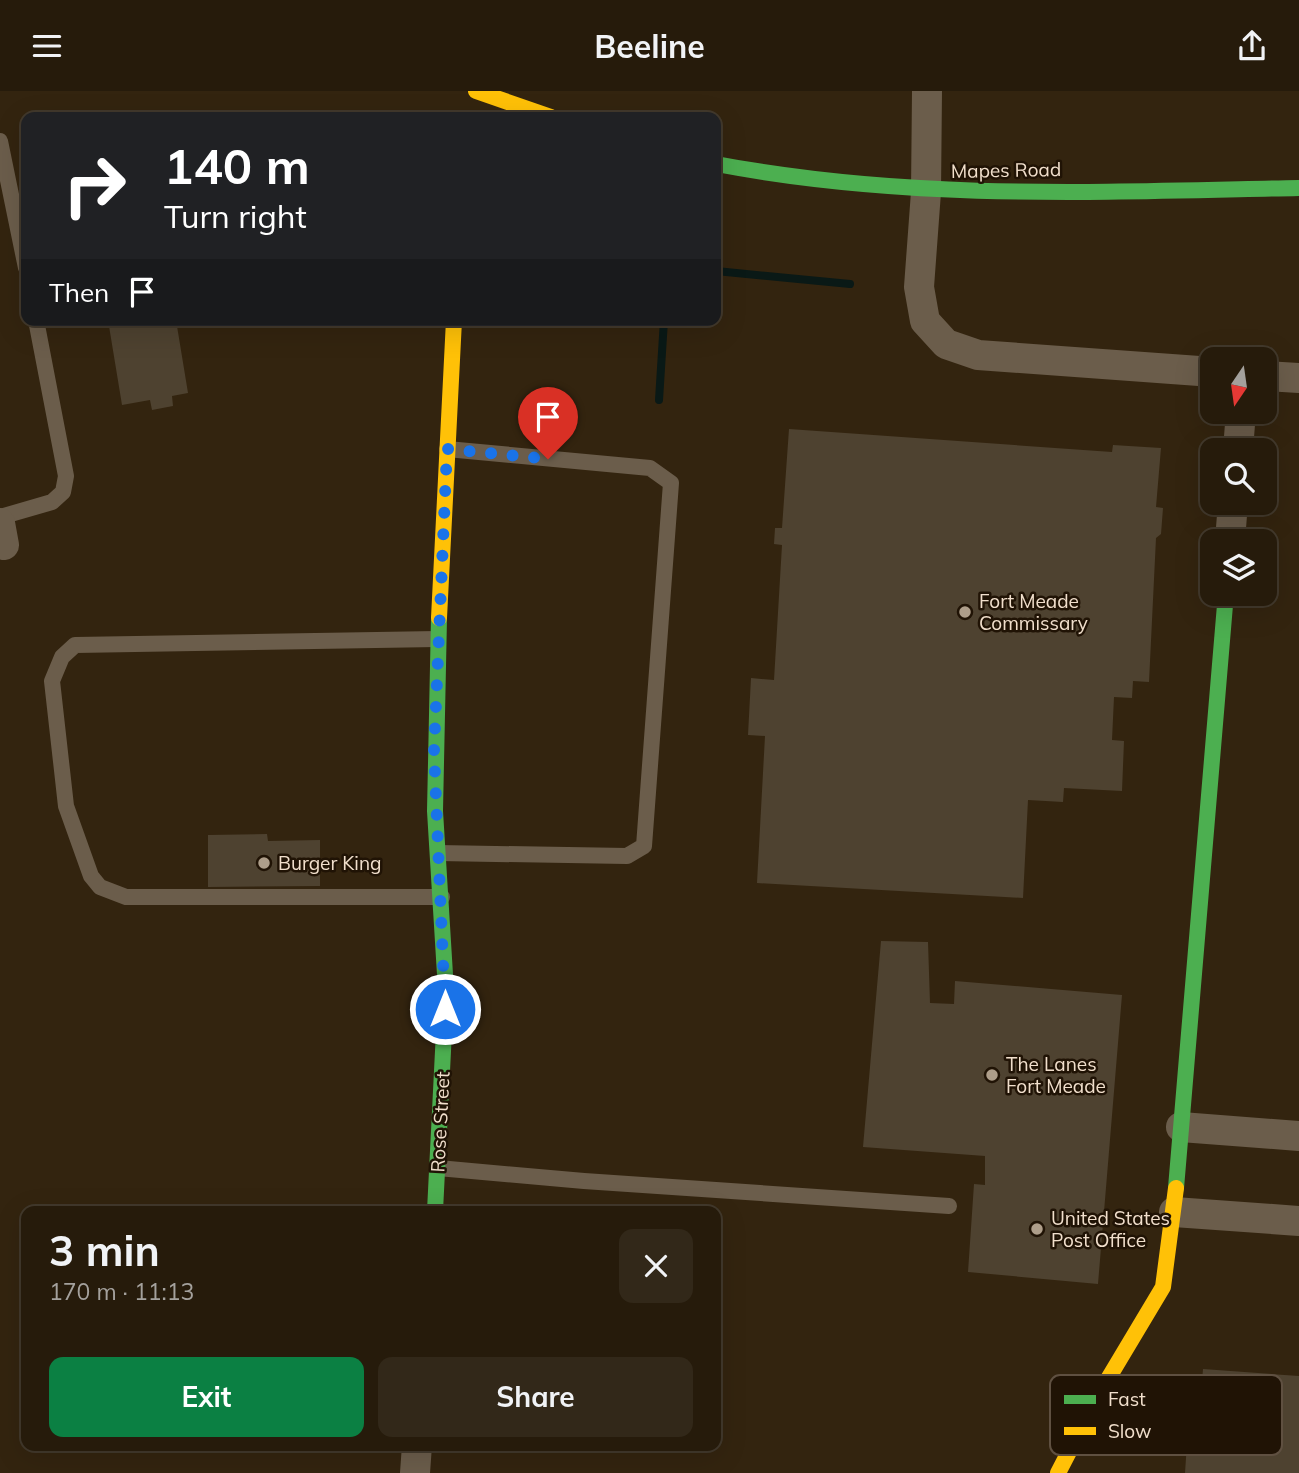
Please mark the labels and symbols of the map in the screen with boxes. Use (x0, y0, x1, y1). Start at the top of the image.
street label: Mapes Road (951, 157, 1061, 183)
north arrow (1200, 347, 1278, 423)
pin (518, 387, 578, 459)
place label: Fort Meade Commissary (979, 589, 1088, 635)
marker: Fort Meade Commissary (957, 604, 973, 620)
place label: Burger King (278, 851, 381, 875)
marker: Burger King (256, 855, 272, 871)
position arrow (408, 972, 482, 1046)
place label: The Lanes Fort Meade (1006, 1052, 1106, 1098)
marker: The Lanes Fort Meade (984, 1067, 1000, 1083)
street label: Rose Street (425, 1071, 455, 1173)
place label: United States Post Office (1051, 1206, 1170, 1252)
marker: United States Post Office (1029, 1221, 1045, 1237)
legend (1050, 1375, 1282, 1455)
text: Fast (1108, 1387, 1146, 1411)
text: Slow (1108, 1419, 1152, 1443)

